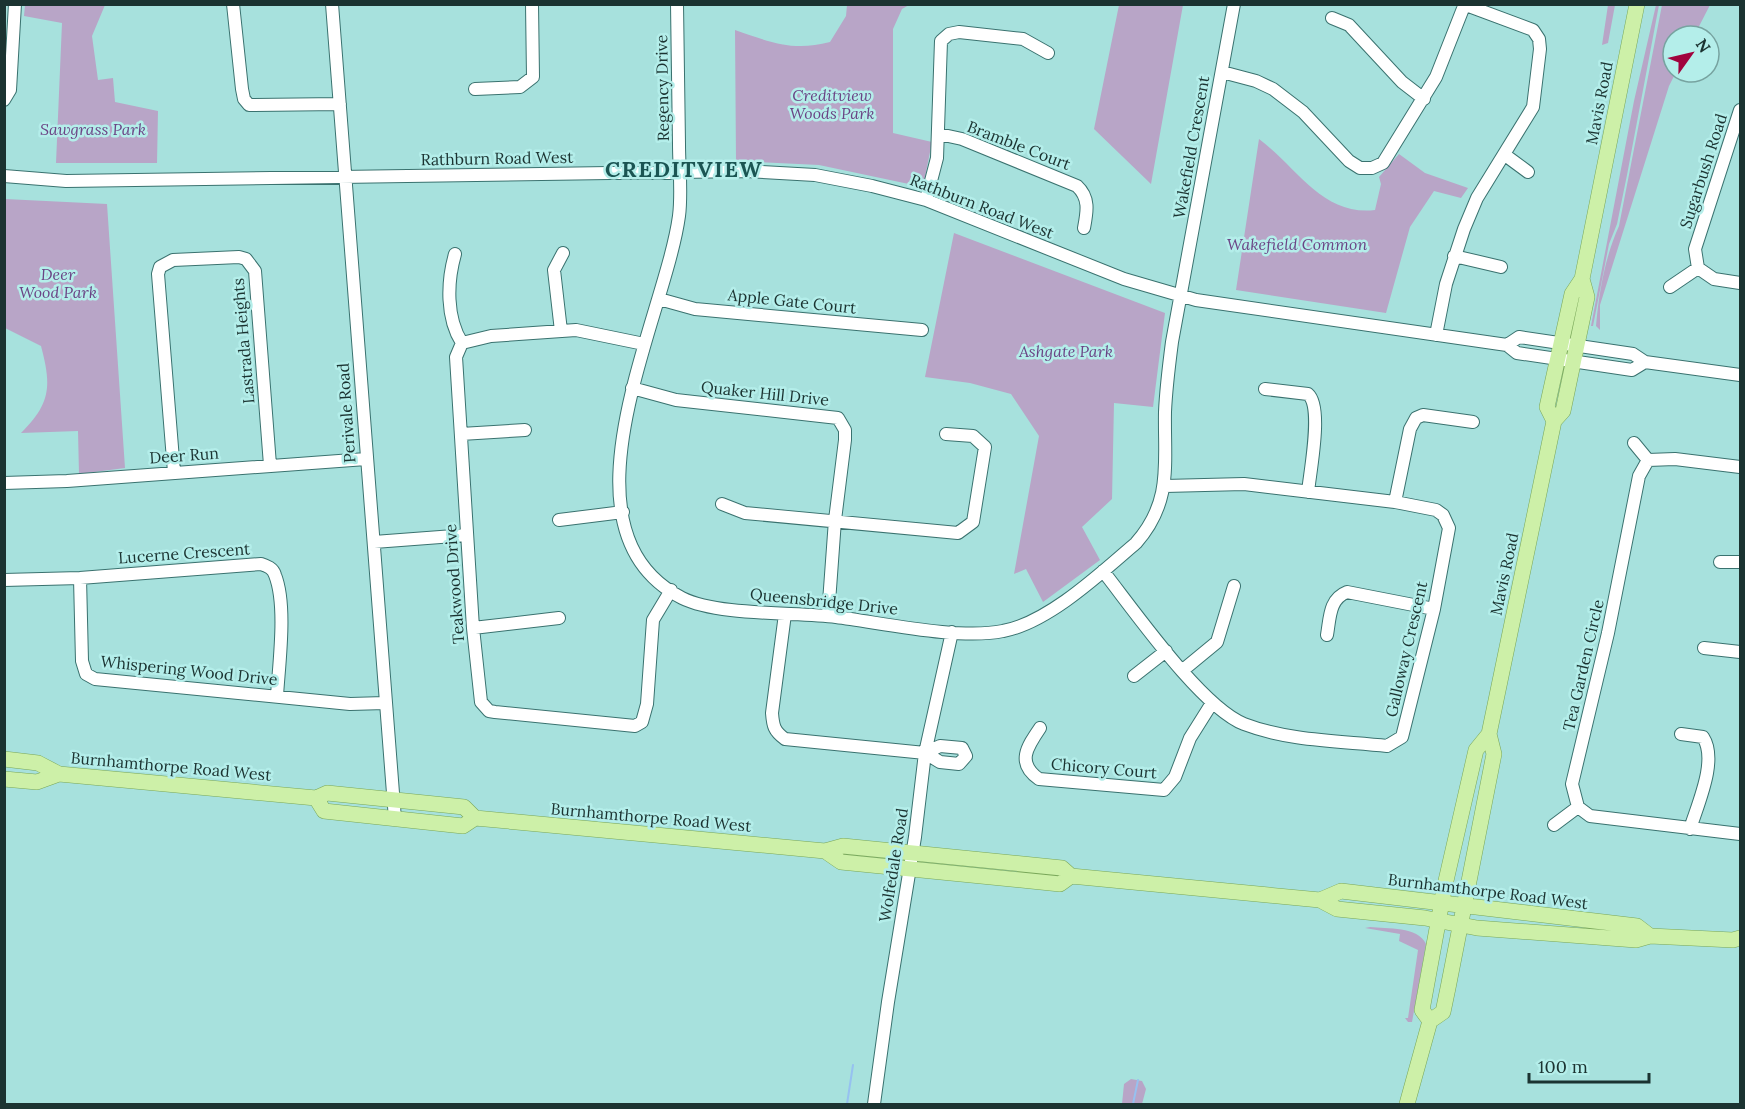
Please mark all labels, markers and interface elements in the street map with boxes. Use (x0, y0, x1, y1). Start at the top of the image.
north arrow (1661, 24, 1721, 84)
street label: Regency Drive (651, 34, 673, 142)
text: N (1692, 35, 1715, 56)
street label: Mavis Road (1581, 59, 1617, 146)
street label: Wakefield Crescent (1169, 73, 1214, 220)
park label: Creditview Woods Park (789, 85, 875, 123)
street label: Sugarbush Road (1675, 111, 1731, 231)
street label: Bramble Court (964, 116, 1074, 174)
park label: Sawgrass Park (40, 119, 146, 139)
street label: Rathburn Road West (421, 147, 574, 169)
district label: CREDITVIEW (605, 155, 763, 183)
street label: Rathburn Road West (907, 169, 1058, 243)
park label: Wakefield Common (1227, 234, 1367, 254)
park label: Deer Wood Park (19, 264, 97, 302)
street label: Lastrada Heights (228, 277, 258, 405)
street label: Apple Gate Court (726, 284, 858, 318)
park label: Ashgate Park (1018, 341, 1113, 361)
street label: Perivale Road (333, 362, 359, 464)
street label: Quaker Hill Drive (700, 376, 830, 410)
street label: Deer Run (149, 443, 220, 467)
street label: Teakwood Drive (440, 523, 468, 645)
street label: Mavis Road (1485, 530, 1523, 617)
street label: Lucerne Crescent (117, 538, 252, 568)
street label: Galloway Crescent (1381, 578, 1432, 719)
street label: Queensbridge Drive (749, 583, 899, 619)
street label: Tea Garden Circle (1558, 597, 1608, 733)
street label: Whispering Wood Drive (99, 651, 279, 689)
street label: Burnhamthorpe Road West (70, 747, 273, 785)
street label: Chicory Court (1050, 753, 1159, 783)
street label: Burnhamthorpe Road West (550, 798, 753, 836)
street label: Wolfedale Road (874, 806, 912, 923)
street label: Burnhamthorpe Road West (1387, 869, 1590, 913)
scale bar (1529, 1046, 1649, 1084)
text: 100 m (1538, 1055, 1588, 1078)

